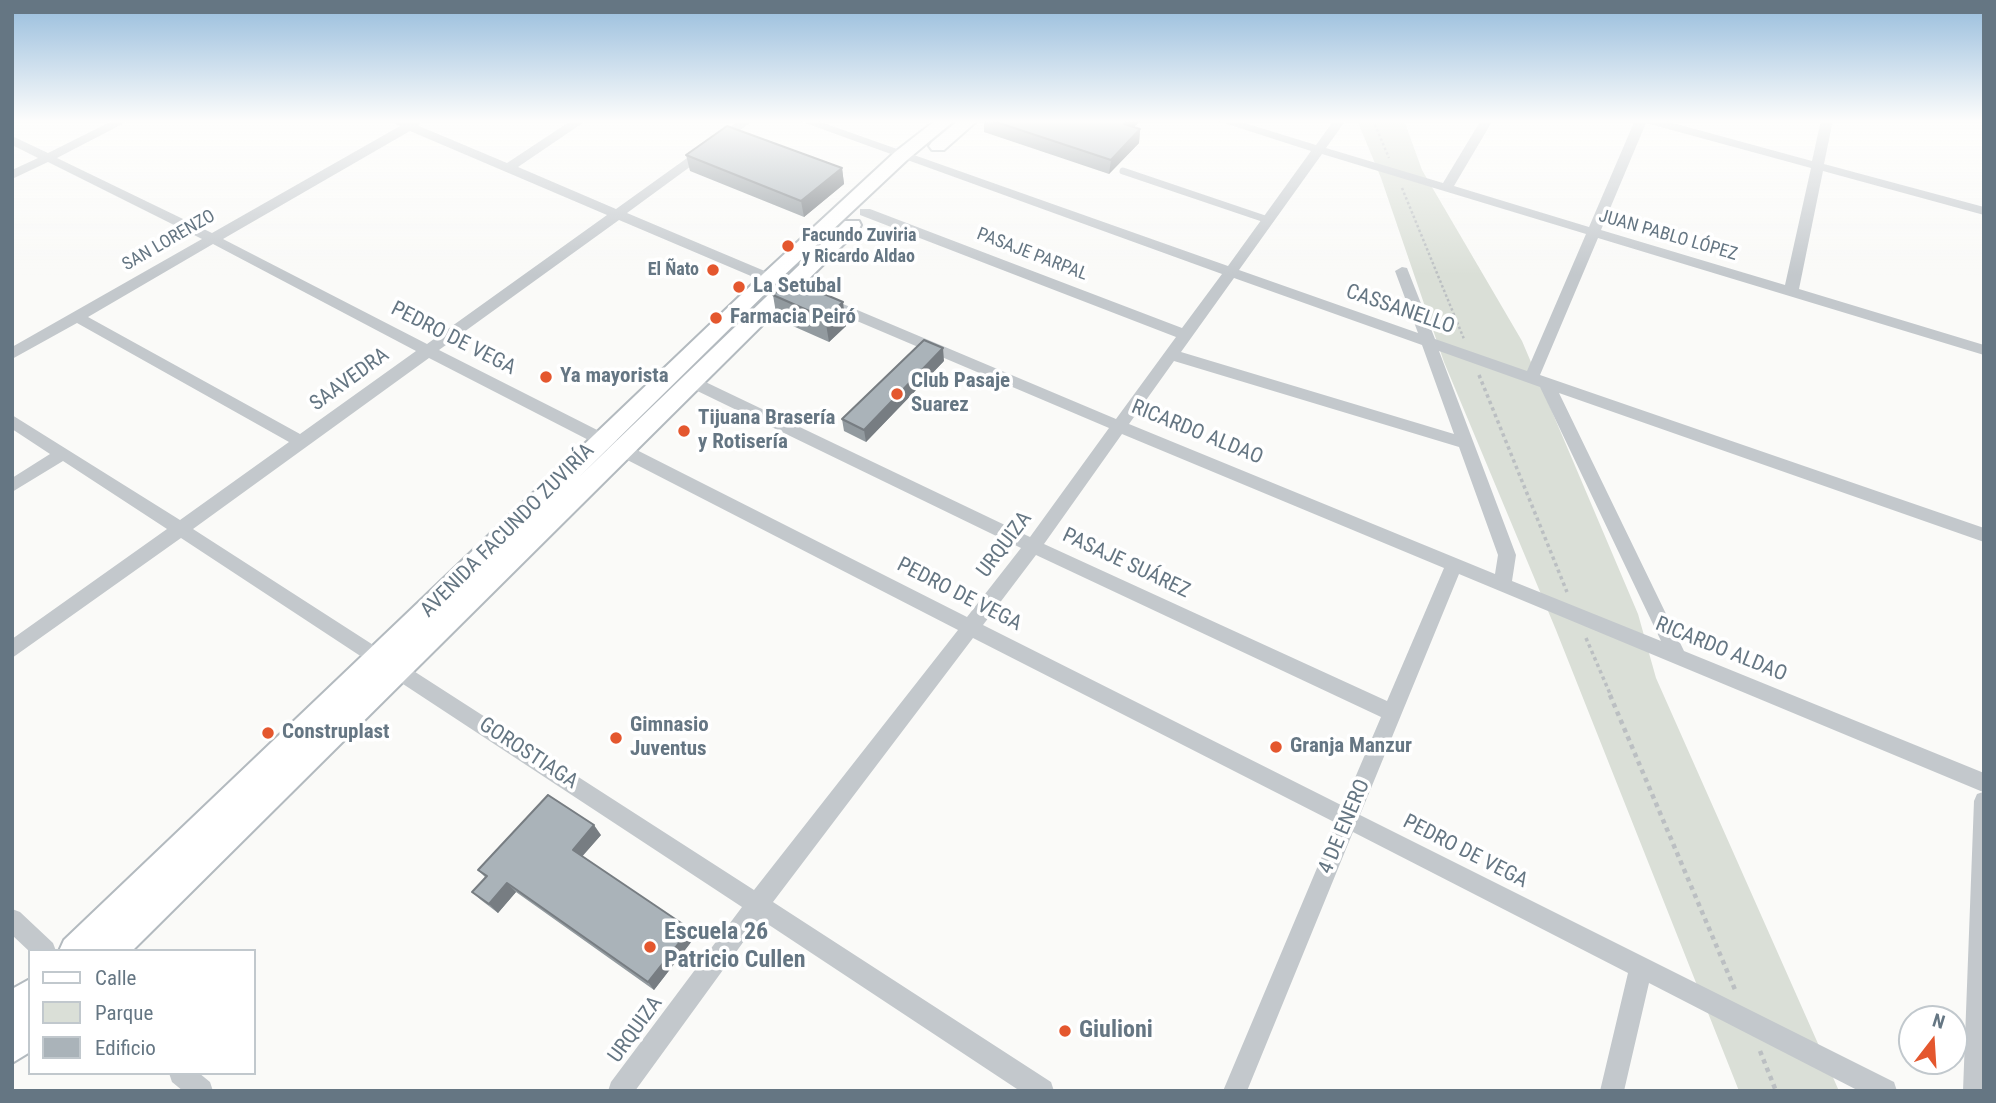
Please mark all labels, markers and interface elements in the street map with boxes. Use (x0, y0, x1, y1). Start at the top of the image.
street label: SAN LORENZO (119, 206, 219, 276)
street label: JUAN PABLO LÓPEZ (1596, 206, 1740, 266)
street label: PASAJE PARPAL (973, 224, 1091, 286)
place label: Facundo Zuviria y Ricardo Aldao (802, 225, 917, 268)
marker: Facundo Zuviria y Ricardo Aldao (780, 238, 796, 254)
place label: El Ñato (648, 259, 699, 281)
marker: El Ñato (705, 262, 721, 278)
place label: La Setubal (753, 274, 842, 300)
marker: La Setubal (731, 279, 747, 295)
street label: CASSANELLO (1342, 280, 1458, 340)
street label: PEDRO DE VEGA (386, 297, 520, 381)
place label: Farmacia Peiró (730, 305, 856, 331)
marker: Farmacia Peiró (708, 310, 724, 326)
street label: SAAVEDRA (306, 343, 394, 417)
place label: Ya mayorista (560, 364, 669, 390)
marker: Ya mayorista (538, 369, 554, 385)
place label: Club Pasaje Suarez (911, 369, 1010, 419)
marker: Club Pasaje Suarez (889, 386, 905, 402)
street label: RICARDO ALDAO (1128, 395, 1266, 471)
place label: Tijuana Brasería y Rotisería (698, 406, 835, 456)
marker: Tijuana Brasería y Rotisería (676, 423, 692, 439)
street label: AVENIDA FACUNDO ZUVIRÍA (416, 439, 600, 623)
street label: URQUIZA (972, 507, 1038, 583)
street label: PASAJE SUÁREZ (1058, 523, 1194, 605)
street label: PEDRO DE VEGA (892, 553, 1026, 637)
street label: RICARDO ALDAO (1652, 612, 1790, 688)
street label: GOROSTIAGA (474, 713, 582, 795)
place label: Gimnasio Juventus (630, 713, 709, 763)
place label: Construplast (282, 720, 390, 746)
marker: Construplast (260, 725, 276, 741)
marker: Gimnasio Juventus (608, 730, 624, 746)
place label: Granja Manzur (1290, 734, 1412, 760)
marker: Granja Manzur (1268, 739, 1284, 755)
street label: 4 DE ENERO (1314, 776, 1376, 878)
street label: PEDRO DE VEGA (1398, 810, 1532, 894)
place label: Escuela 26 Patricio Cullen (664, 919, 806, 975)
marker: Escuela 26 Patricio Cullen (642, 939, 658, 955)
legend (28, 949, 256, 1075)
text: Calle (95, 966, 136, 990)
street label: URQUIZA (604, 992, 668, 1068)
text: Parque (95, 1001, 153, 1025)
north arrow (1898, 1005, 1968, 1075)
text: N (1930, 1009, 1948, 1034)
place label: Giulioni (1079, 1017, 1153, 1045)
marker: Giulioni (1057, 1023, 1073, 1039)
text: Edificio (95, 1036, 156, 1060)

